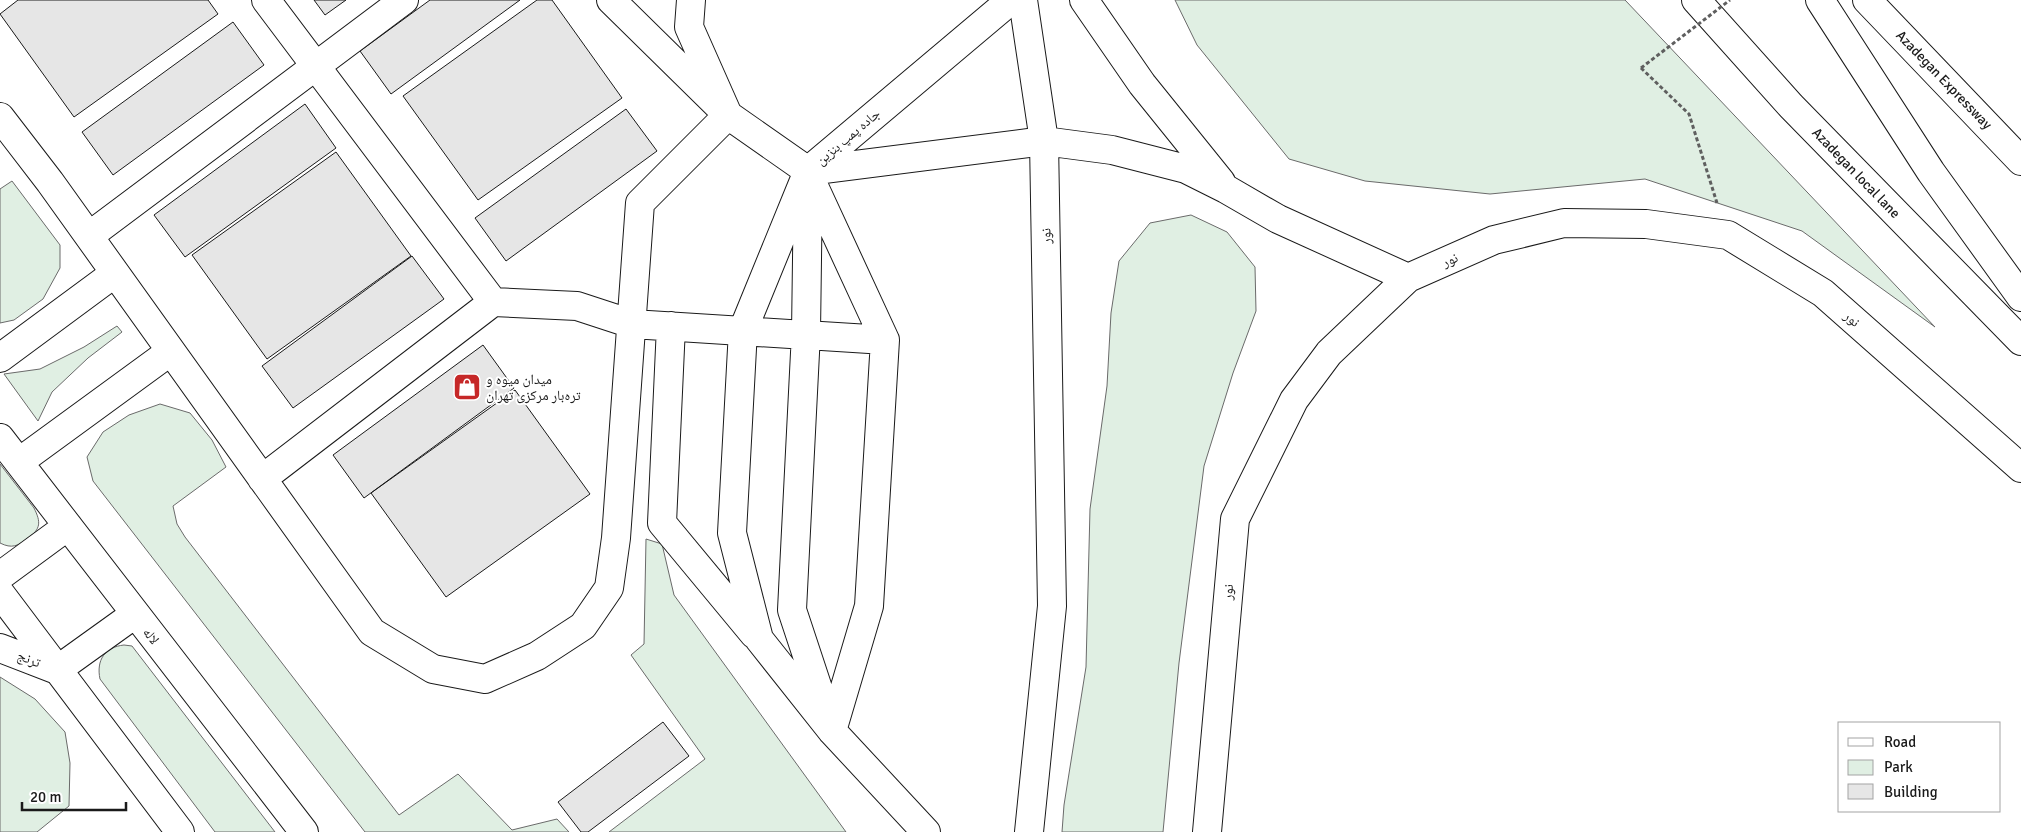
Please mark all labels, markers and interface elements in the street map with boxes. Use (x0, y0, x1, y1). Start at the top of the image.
street label: Azadegan Expressway (1892, 27, 1996, 133)
street label: جاده پمپ بنزین (812, 105, 884, 169)
street label: Azadegan local lane (1808, 124, 1904, 222)
street label: نور (1037, 228, 1055, 245)
street label: نور (1438, 249, 1461, 271)
street label: نور (1840, 307, 1864, 331)
place label: میدان میوه و تره‌بار مرکزی تهران (486, 371, 581, 404)
shop icon: میدان میوه و تره‌بار مرکزی تهران (452, 372, 482, 402)
street label: نور (1219, 583, 1237, 602)
street label: لاله (139, 624, 163, 648)
street label: ترنج (14, 647, 43, 672)
legend (1838, 722, 2001, 812)
text: Road (1884, 733, 1916, 751)
text: Park (1884, 758, 1913, 776)
scale bar (22, 780, 126, 812)
text: Building (1884, 783, 1938, 801)
text: 20 m (30, 788, 61, 806)

